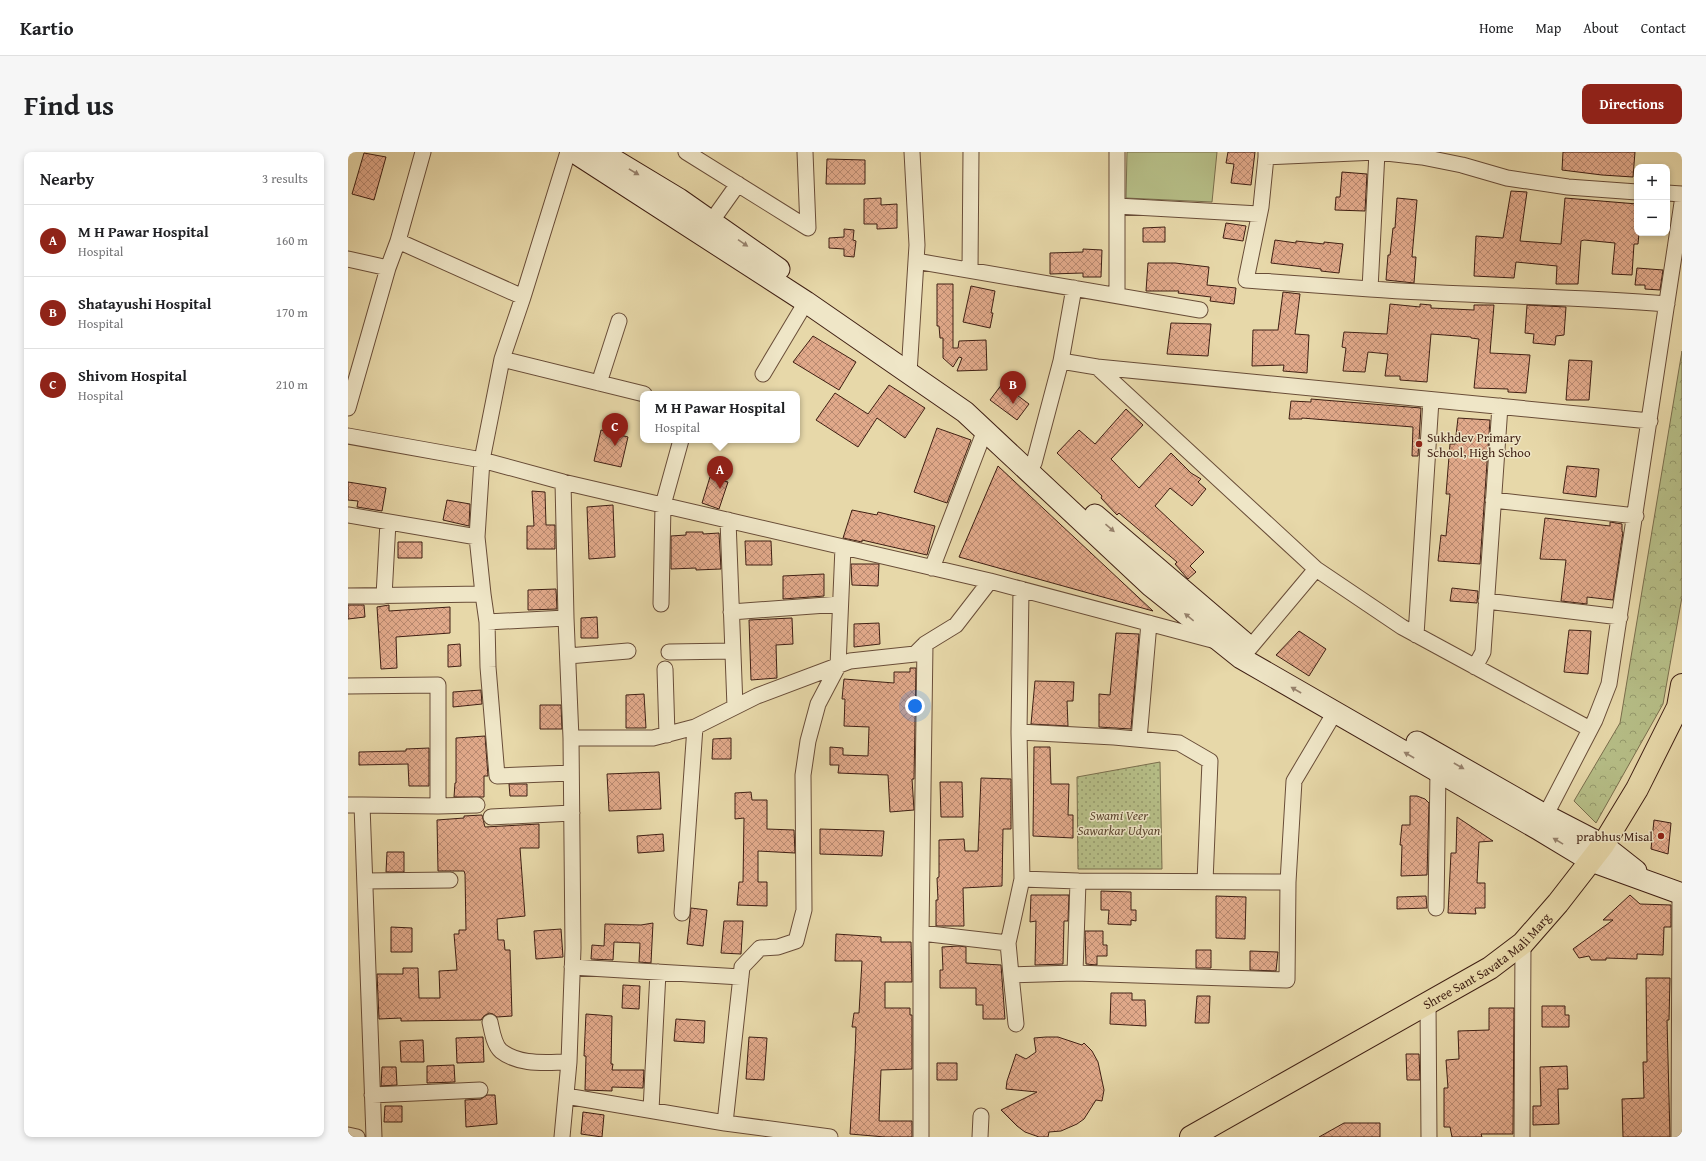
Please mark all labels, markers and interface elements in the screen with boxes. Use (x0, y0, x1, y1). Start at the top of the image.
text: Kartio (20, 14, 74, 42)
text: Home (1479, 18, 1514, 38)
text: Map (1536, 18, 1561, 38)
text: About (1583, 18, 1619, 38)
text: Contact (1641, 18, 1686, 38)
text: Find us (24, 84, 114, 125)
button: Directions (1582, 84, 1682, 124)
map controls (1634, 164, 1670, 236)
button: + (1634, 164, 1670, 200)
text: Nearby (40, 166, 94, 191)
text: 3 results (262, 169, 308, 188)
one-way arrow (628, 169, 640, 176)
button: − (1634, 200, 1670, 236)
text: M H Pawar Hospital (78, 221, 209, 242)
text: A (49, 231, 57, 250)
text: 160 m (276, 231, 308, 250)
one-way arrow (737, 240, 749, 247)
text: Hospital (78, 242, 123, 261)
text: Shatayushi Hospital (78, 293, 211, 314)
text: B (49, 303, 57, 322)
text: 170 m (276, 303, 308, 322)
text: Hospital (78, 314, 123, 333)
text: Shivom Hospital (78, 365, 187, 386)
pin: B (1000, 371, 1026, 404)
text: C (49, 375, 57, 394)
text: 210 m (276, 375, 308, 394)
text: Hospital (78, 386, 123, 405)
popup (640, 391, 800, 443)
text: M H Pawar Hospital (655, 397, 785, 418)
pin: C (602, 413, 628, 446)
text: Hospital (655, 418, 700, 437)
place label: Sukhdev Primary School, High Schoo (1427, 428, 1531, 462)
marker: Sukhdev Primary School, High Schoo (1414, 439, 1424, 449)
pin: A (707, 456, 733, 489)
one-way arrow (1105, 524, 1116, 533)
one-way arrow (1184, 612, 1195, 621)
one-way arrow (1291, 686, 1302, 693)
your location (905, 696, 925, 716)
one-way arrow (1403, 751, 1415, 758)
one-way arrow (1453, 763, 1465, 770)
park label: Swami Veer Sawarkar Udyan (1078, 806, 1161, 840)
place label: prabhus Misal (1576, 827, 1653, 846)
marker: prabhus Misal (1656, 831, 1666, 841)
one-way arrow (1552, 837, 1564, 844)
street label: Shree Sant Savata Mali Marg (1419, 908, 1555, 1014)

